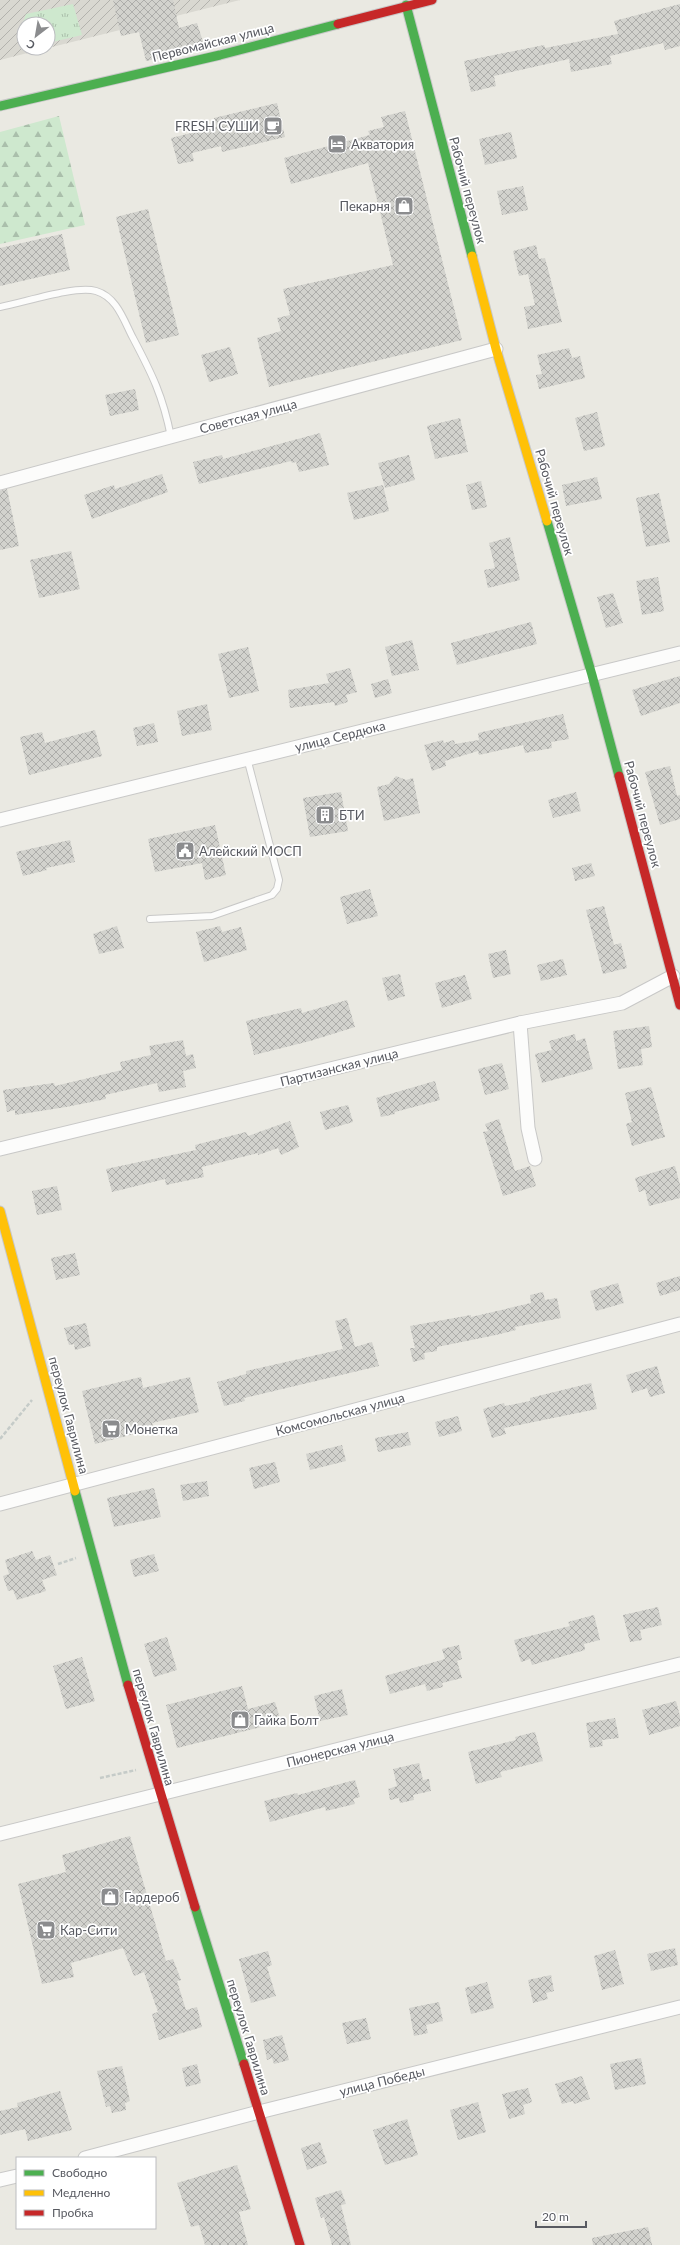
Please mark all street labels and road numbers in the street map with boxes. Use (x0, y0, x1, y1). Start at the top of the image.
street label: Первомайская улица (150, 19, 276, 65)
street label: Рабочий переулок (446, 135, 490, 245)
street label: Советская улица (198, 395, 298, 437)
street label: Рабочий переулок (532, 447, 578, 557)
street label: улица Сердюка (293, 717, 387, 755)
street label: Рабочий переулок (621, 759, 665, 869)
street label: Партизанская улица (278, 1045, 400, 1089)
street label: переулок Гаврилина (46, 1355, 92, 1475)
street label: Комсомольская улица (274, 1389, 406, 1439)
street label: переулок Гаврилина (130, 1667, 178, 1787)
street label: Пионерская улица (284, 1728, 396, 1770)
street label: переулок Гаврилина (224, 1977, 274, 2097)
street label: улица Победы (338, 2063, 426, 2099)

